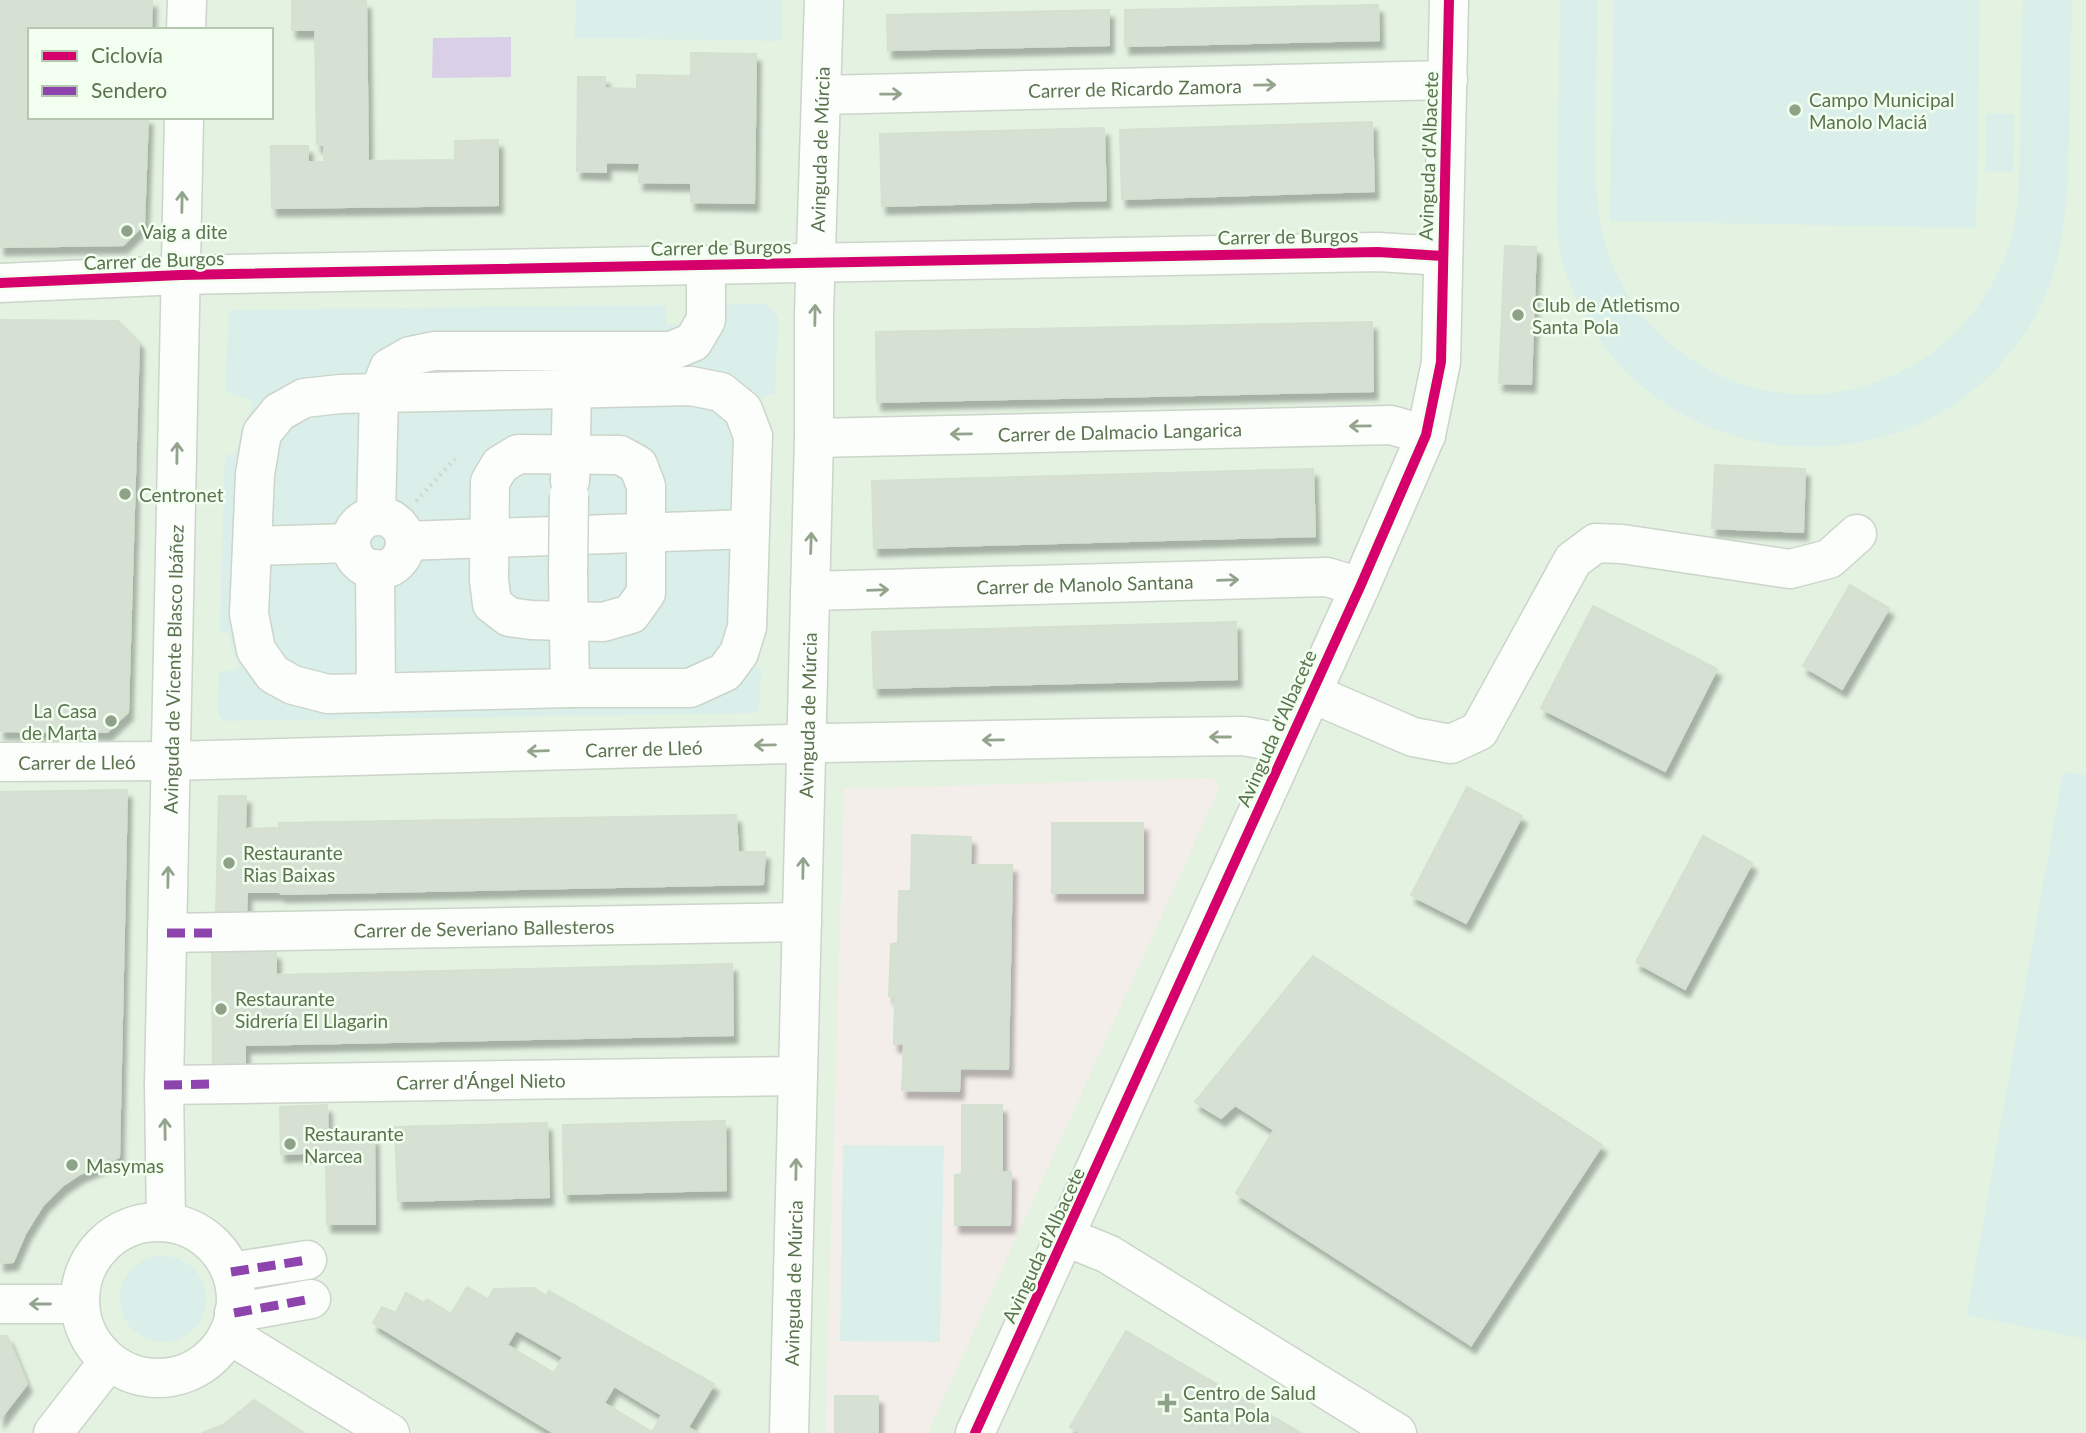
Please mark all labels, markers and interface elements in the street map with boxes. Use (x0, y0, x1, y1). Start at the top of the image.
legend (28, 28, 273, 119)
text: Ciclovía (91, 42, 163, 67)
street label: Avinguda de Múrcia (805, 66, 833, 233)
street label: Avinguda d'Albacete (1414, 71, 1442, 241)
street label: Carrer de Ricardo Zamora (1028, 73, 1242, 102)
text: Sendero (91, 77, 167, 102)
one-way arrow (1253, 78, 1276, 91)
one-way arrow (879, 87, 902, 100)
place label: Campo Municipal Manolo Maciá (1809, 88, 1954, 133)
marker: Campo Municipal Manolo Maciá (1787, 102, 1803, 118)
one-way arrow (176, 190, 189, 213)
place label: Vaig a dite (141, 220, 228, 243)
marker: Vaig a dite (119, 223, 135, 239)
street label: Carrer de Burgos (1217, 223, 1359, 249)
street label: Carrer de Burgos (650, 234, 792, 260)
street label: Carrer de Burgos (83, 246, 225, 274)
place label: Club de Atletismo Santa Pola (1532, 293, 1680, 338)
one-way arrow (808, 304, 821, 327)
marker: Club de Atletismo Santa Pola (1510, 307, 1526, 323)
street label: Carrer de Dalmacio Langarica (998, 417, 1242, 445)
one-way arrow (1348, 419, 1371, 433)
one-way arrow (949, 428, 972, 441)
one-way arrow (170, 442, 184, 465)
place label: Centronet (139, 483, 224, 506)
marker: Centronet (117, 486, 133, 502)
street label: Avinguda de Vicente Blasco Ibáñez (158, 524, 187, 814)
one-way arrow (804, 531, 818, 554)
street label: Carrer de Manolo Santana (976, 569, 1194, 598)
one-way arrow (1216, 573, 1239, 587)
one-way arrow (866, 583, 889, 596)
street label: Avinguda de Múrcia (793, 632, 821, 798)
street label: Avinguda d'Albacete (1231, 646, 1321, 810)
place label: La Casa de Marta (21, 699, 97, 744)
marker: La Casa de Marta (103, 713, 119, 729)
one-way arrow (1209, 730, 1232, 744)
one-way arrow (982, 733, 1005, 746)
street label: Carrer de Lleó (585, 735, 703, 761)
one-way arrow (754, 738, 777, 751)
one-way arrow (527, 744, 550, 758)
street label: Carrer de Lleó (18, 750, 136, 773)
place label: Restaurante Rias Baixas (243, 841, 343, 886)
marker: Restaurante Rias Baixas (221, 855, 237, 871)
one-way arrow (796, 857, 810, 880)
one-way arrow (161, 866, 175, 889)
street label: Carrer de Severiano Ballesteros (353, 914, 614, 941)
place label: Restaurante Sidrería El Llagarin (235, 987, 388, 1032)
marker: Restaurante Sidrería El Llagarin (213, 1001, 229, 1017)
street label: Carrer d'Ángel Nieto (396, 1068, 566, 1093)
one-way arrow (158, 1118, 172, 1141)
place label: Restaurante Narcea (304, 1122, 404, 1167)
marker: Restaurante Narcea (282, 1136, 298, 1152)
place label: Masymas (86, 1154, 164, 1177)
marker: Masymas (64, 1157, 80, 1173)
one-way arrow (789, 1158, 803, 1181)
street label: Avinguda d'Albacete (997, 1164, 1089, 1326)
street label: Avinguda de Múrcia (779, 1200, 806, 1366)
one-way arrow (28, 1297, 51, 1311)
place label: Centro de Salud Santa Pola (1183, 1381, 1316, 1426)
marker: Centro de Salud Santa Pola (1157, 1393, 1177, 1413)

